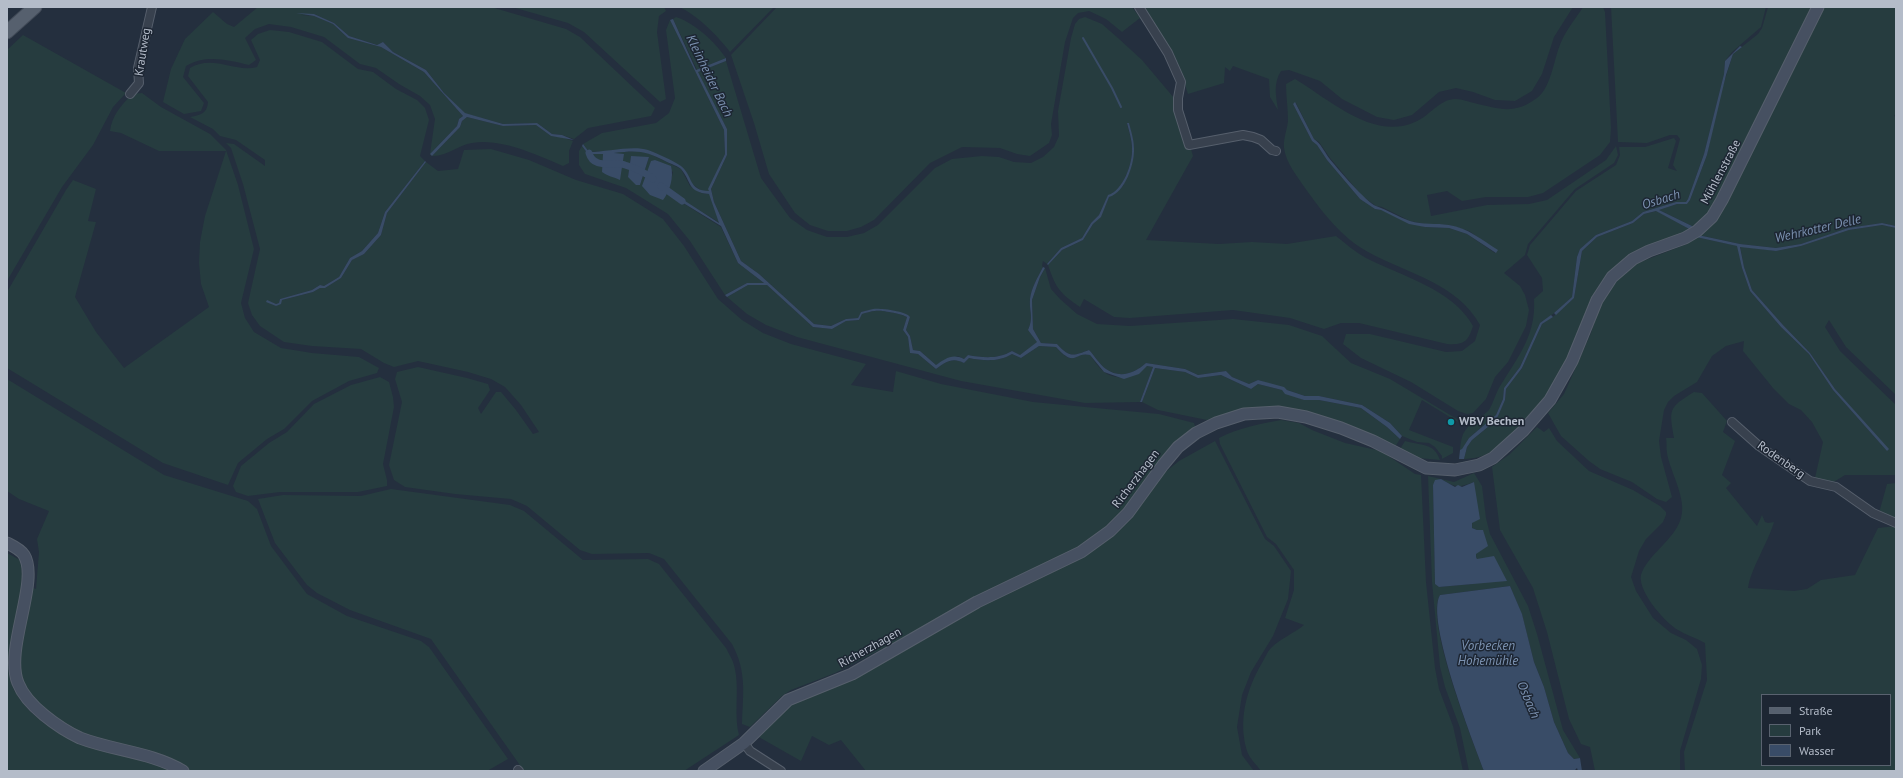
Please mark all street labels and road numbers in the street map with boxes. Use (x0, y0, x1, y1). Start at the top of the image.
street label: Krautweg (132, 27, 154, 77)
street label: Mühlenstraße (1698, 137, 1744, 207)
street label: Rodenberg (1754, 438, 1808, 482)
street label: Richerzhagen (1109, 447, 1163, 511)
street label: Richerzhagen (836, 625, 904, 671)

